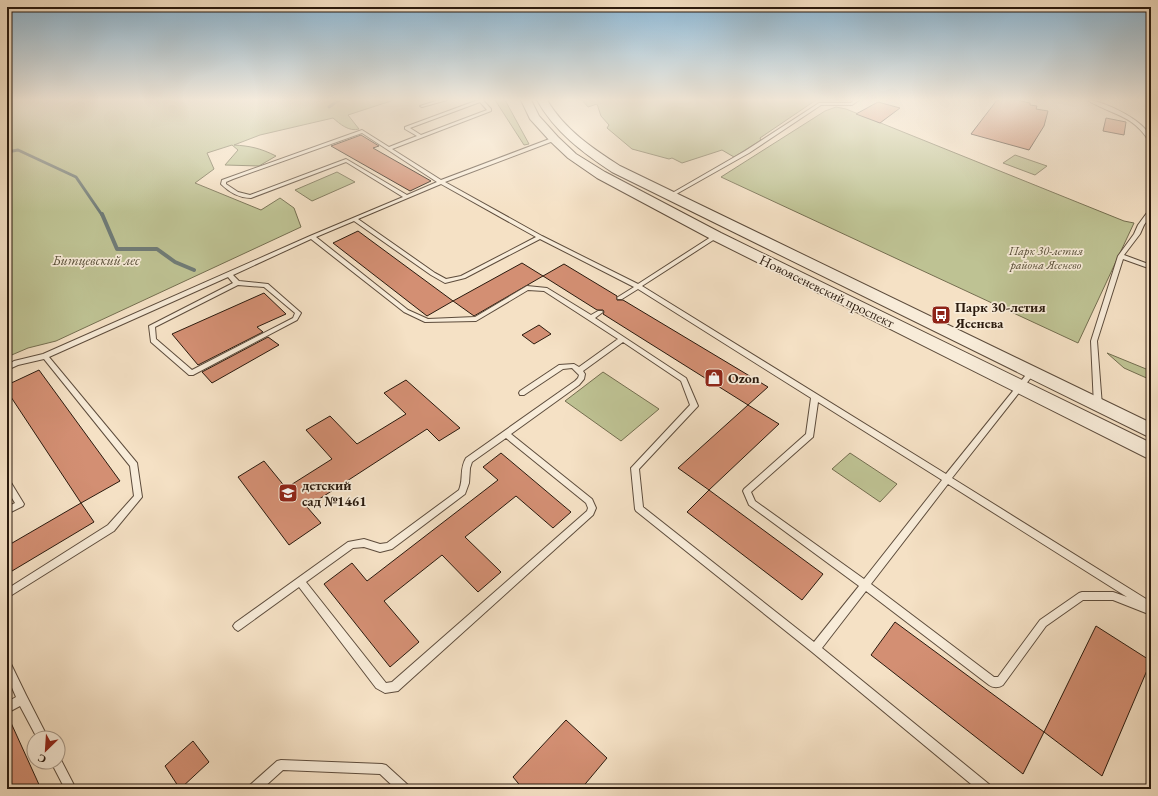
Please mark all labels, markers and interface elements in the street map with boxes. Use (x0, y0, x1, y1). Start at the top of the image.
park label: Парк 30-летия района Ясенево (1008, 243, 1084, 273)
street label: Новоясеневский проспект (756, 250, 898, 332)
park label: Битцевский лес (52, 251, 140, 269)
place label: Парк 30-летия Ясенева (954, 298, 1046, 332)
bus stop icon: Парк 30-летия Ясенева (930, 304, 952, 326)
shop icon: Ozon (703, 367, 725, 389)
place label: Ozon (728, 369, 760, 387)
place label: детский сад №1461 (302, 476, 367, 510)
school or university icon: детский сад №1461 (277, 482, 299, 504)
north arrow (26, 730, 66, 770)
text: С (35, 751, 48, 767)

